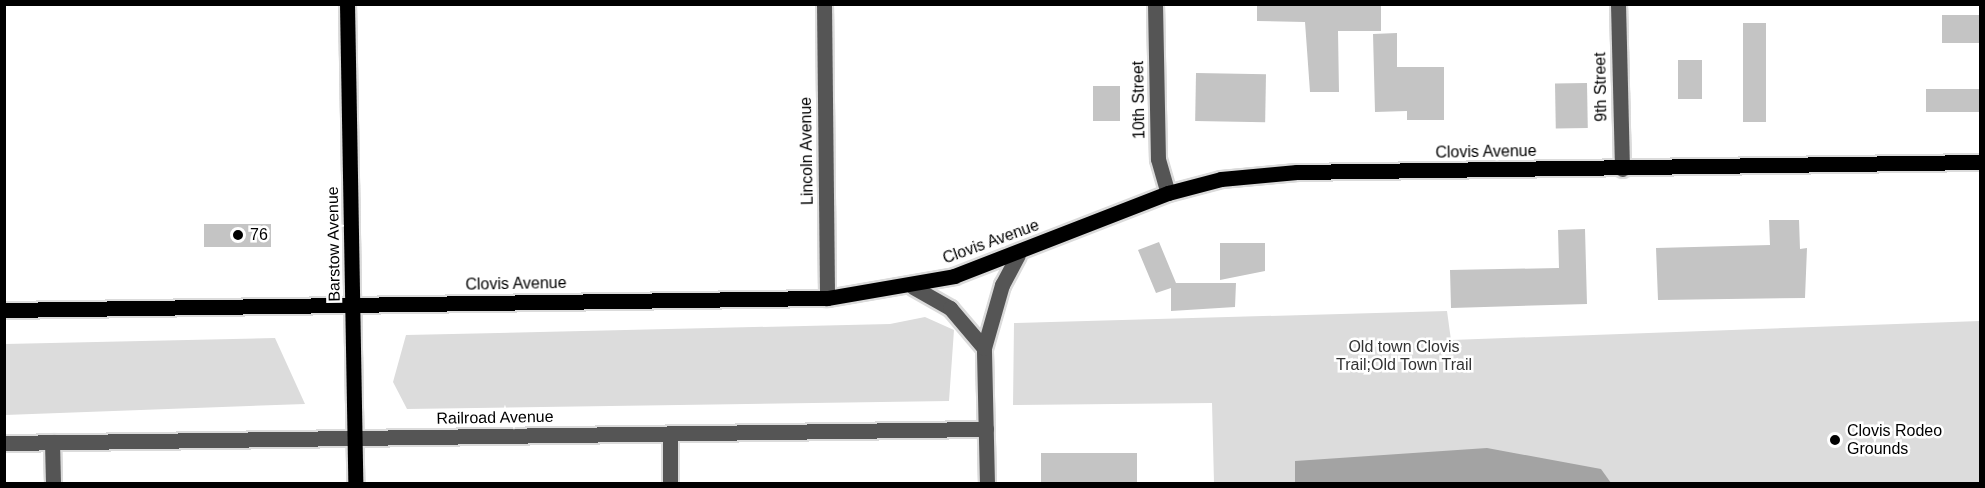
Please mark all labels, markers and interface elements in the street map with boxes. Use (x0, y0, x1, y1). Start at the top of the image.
street label: 9th Street (1591, 52, 1611, 122)
street label: 10th Street (1129, 61, 1149, 139)
street label: Lincoln Avenue (796, 96, 818, 206)
street label: Clovis Avenue (1435, 142, 1537, 162)
street label: Barstow Avenue (323, 186, 345, 302)
street label: Clovis Avenue (940, 216, 1042, 268)
place label: 76 (250, 225, 268, 245)
marker: 76 (231, 228, 245, 242)
street label: Clovis Avenue (465, 274, 567, 294)
park label: Old town Clovis Trail;Old Town Trail (1336, 337, 1472, 375)
street label: Railroad Avenue (436, 407, 554, 429)
place label: Clovis Rodeo Grounds (1847, 421, 1942, 459)
marker: Clovis Rodeo Grounds (1828, 433, 1842, 447)

